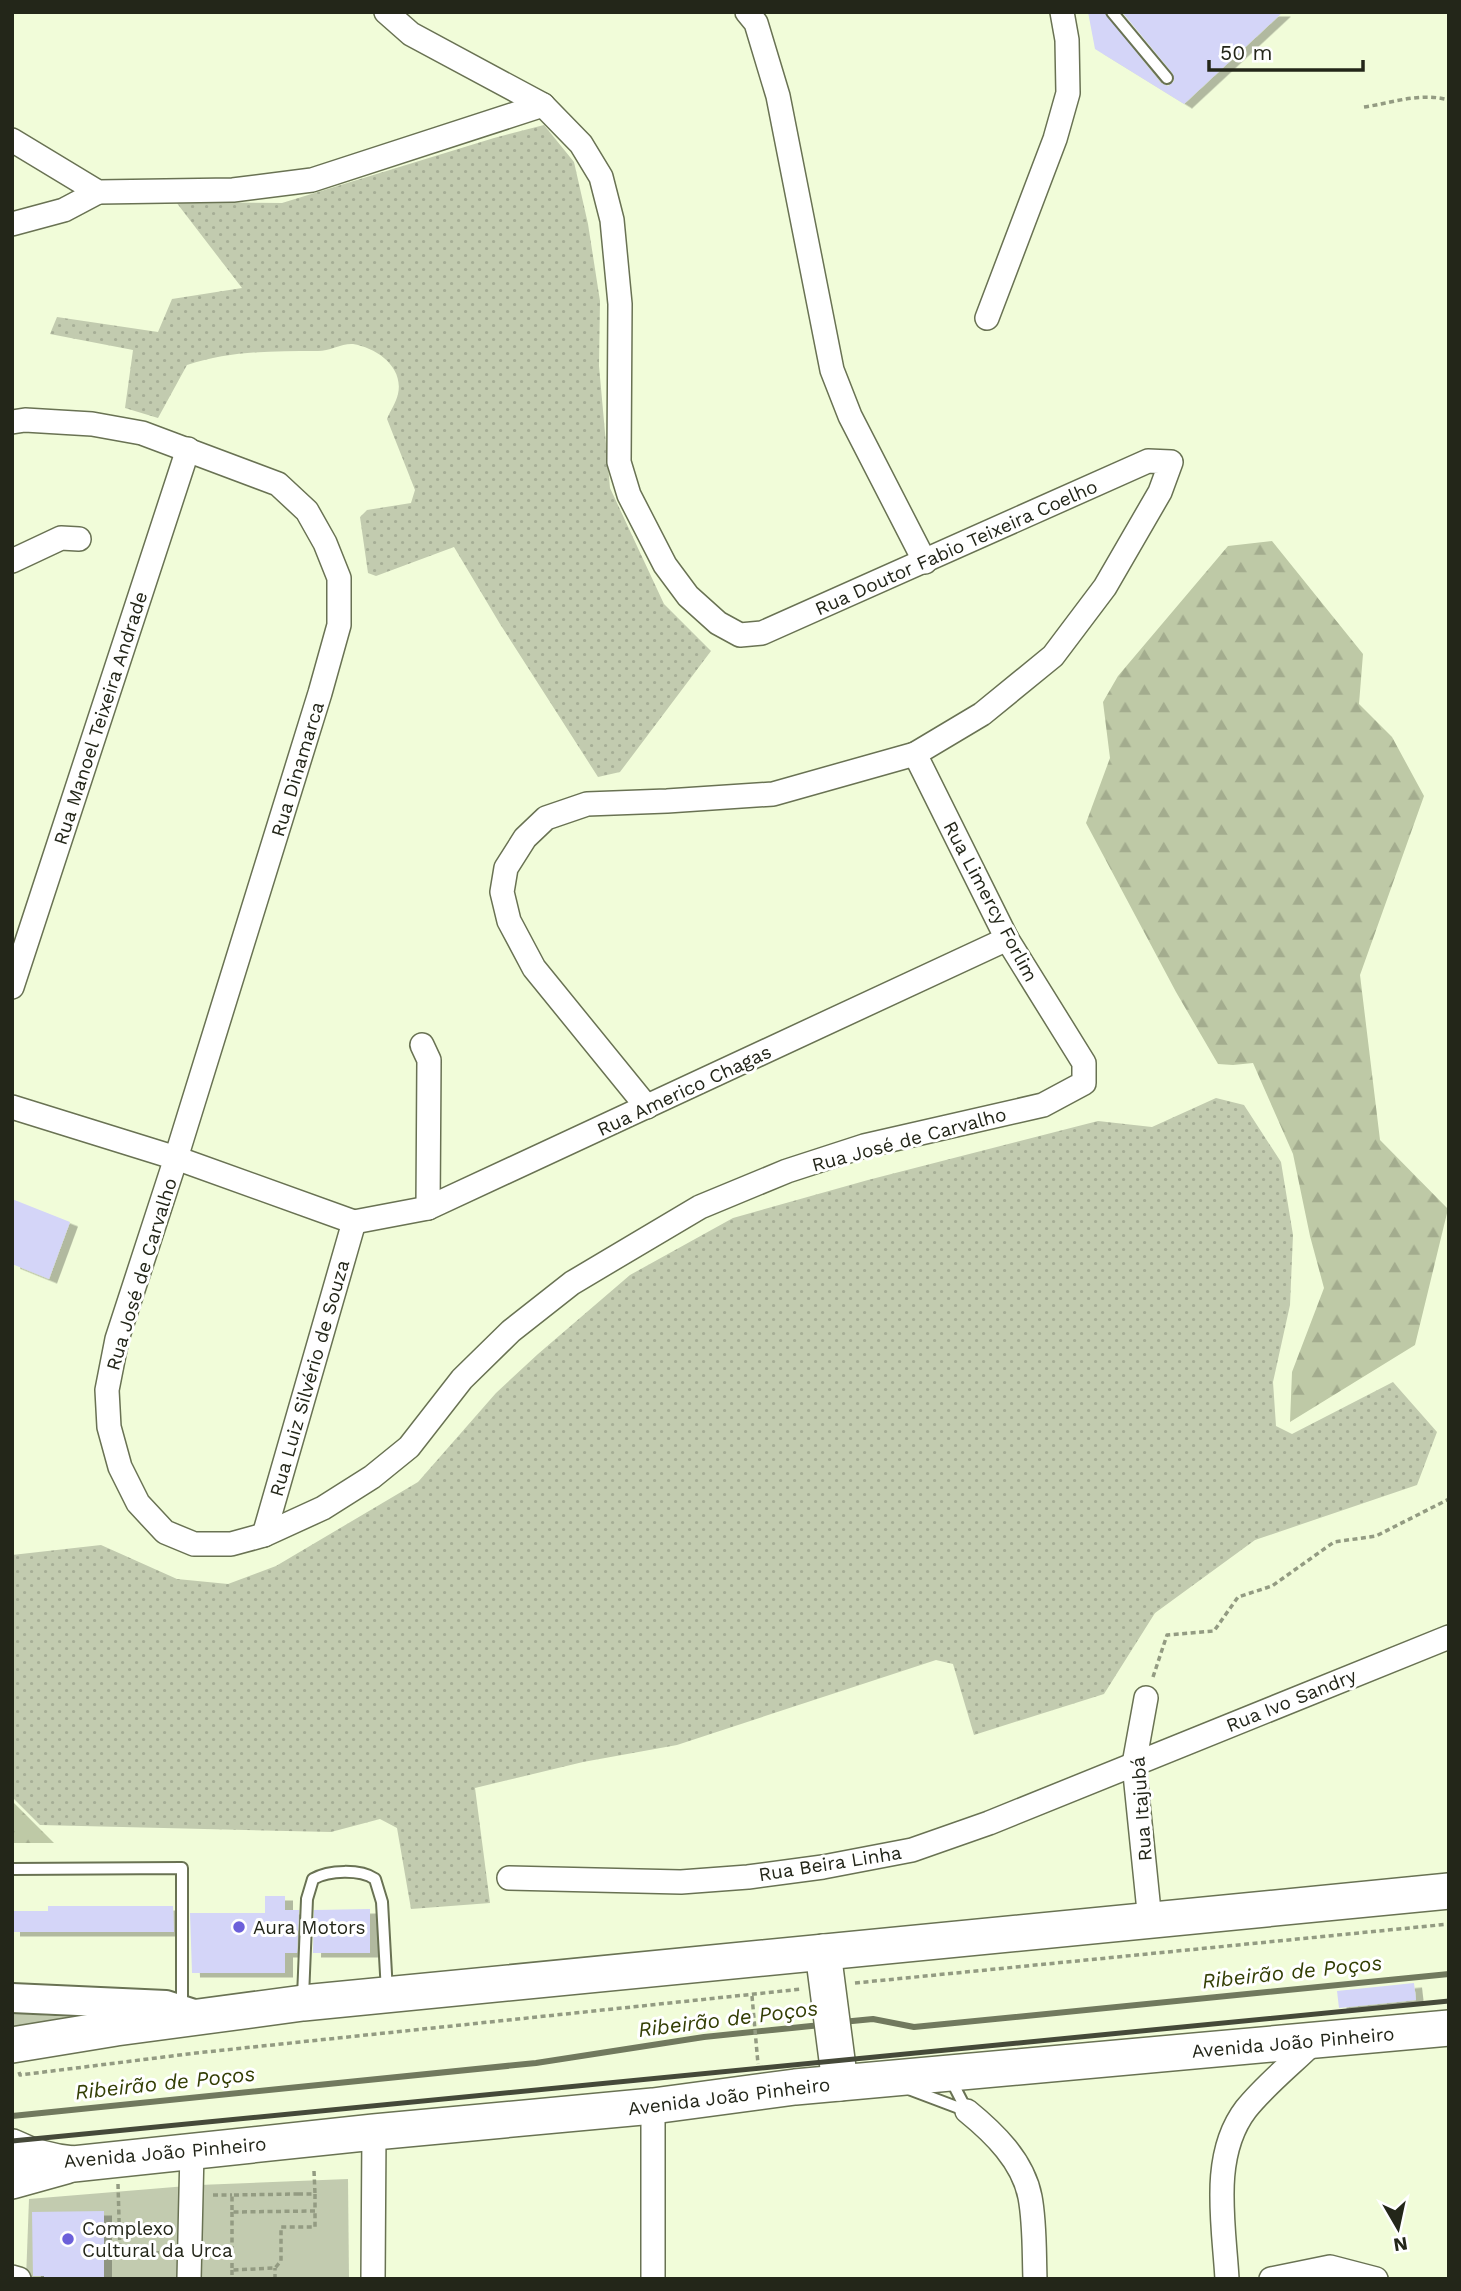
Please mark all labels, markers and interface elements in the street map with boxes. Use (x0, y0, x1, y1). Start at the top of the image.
scale bar (1209, 28, 1363, 72)
text: 50 m (1220, 40, 1272, 65)
street label: Rua Doutor Fabio Teixeira Coelho (812, 475, 1101, 620)
street label: Rua Manoel Teixeira Andrade (49, 589, 152, 848)
street label: Rua Dinamarca (266, 699, 329, 839)
street label: Rua Limercy Forlim (938, 817, 1043, 985)
street label: Rua Americo Chagas (593, 1040, 775, 1141)
street label: Rua José de Carvalho (809, 1102, 1009, 1177)
street label: Rua José de Carvalho (101, 1175, 182, 1373)
street label: Rua Luiz Silvério de Souza (265, 1257, 354, 1499)
street label: Rua Ivo Sandry (1223, 1664, 1360, 1737)
street label: Rua Itajubá (1126, 1756, 1157, 1862)
street label: Rua Beira Linha (757, 1841, 903, 1886)
place label: Aura Motors (253, 1916, 365, 1939)
marker: Aura Motors (231, 1919, 247, 1935)
water label: Ribeirão de Poços (1201, 1950, 1383, 1993)
water label: Ribeirão de Poços (637, 1995, 819, 2042)
street label: Avenida João Pinheiro (1191, 2022, 1395, 2063)
water label: Ribeirão de Poços (74, 2061, 256, 2104)
street label: Avenida João Pinheiro (627, 2073, 831, 2120)
street label: Avenida João Pinheiro (63, 2132, 267, 2173)
north arrow (1363, 2193, 1433, 2263)
place label: Complexo Cultural da Urca (82, 2217, 233, 2262)
marker: Complexo Cultural da Urca (60, 2231, 76, 2247)
text: N (1392, 2232, 1409, 2257)

